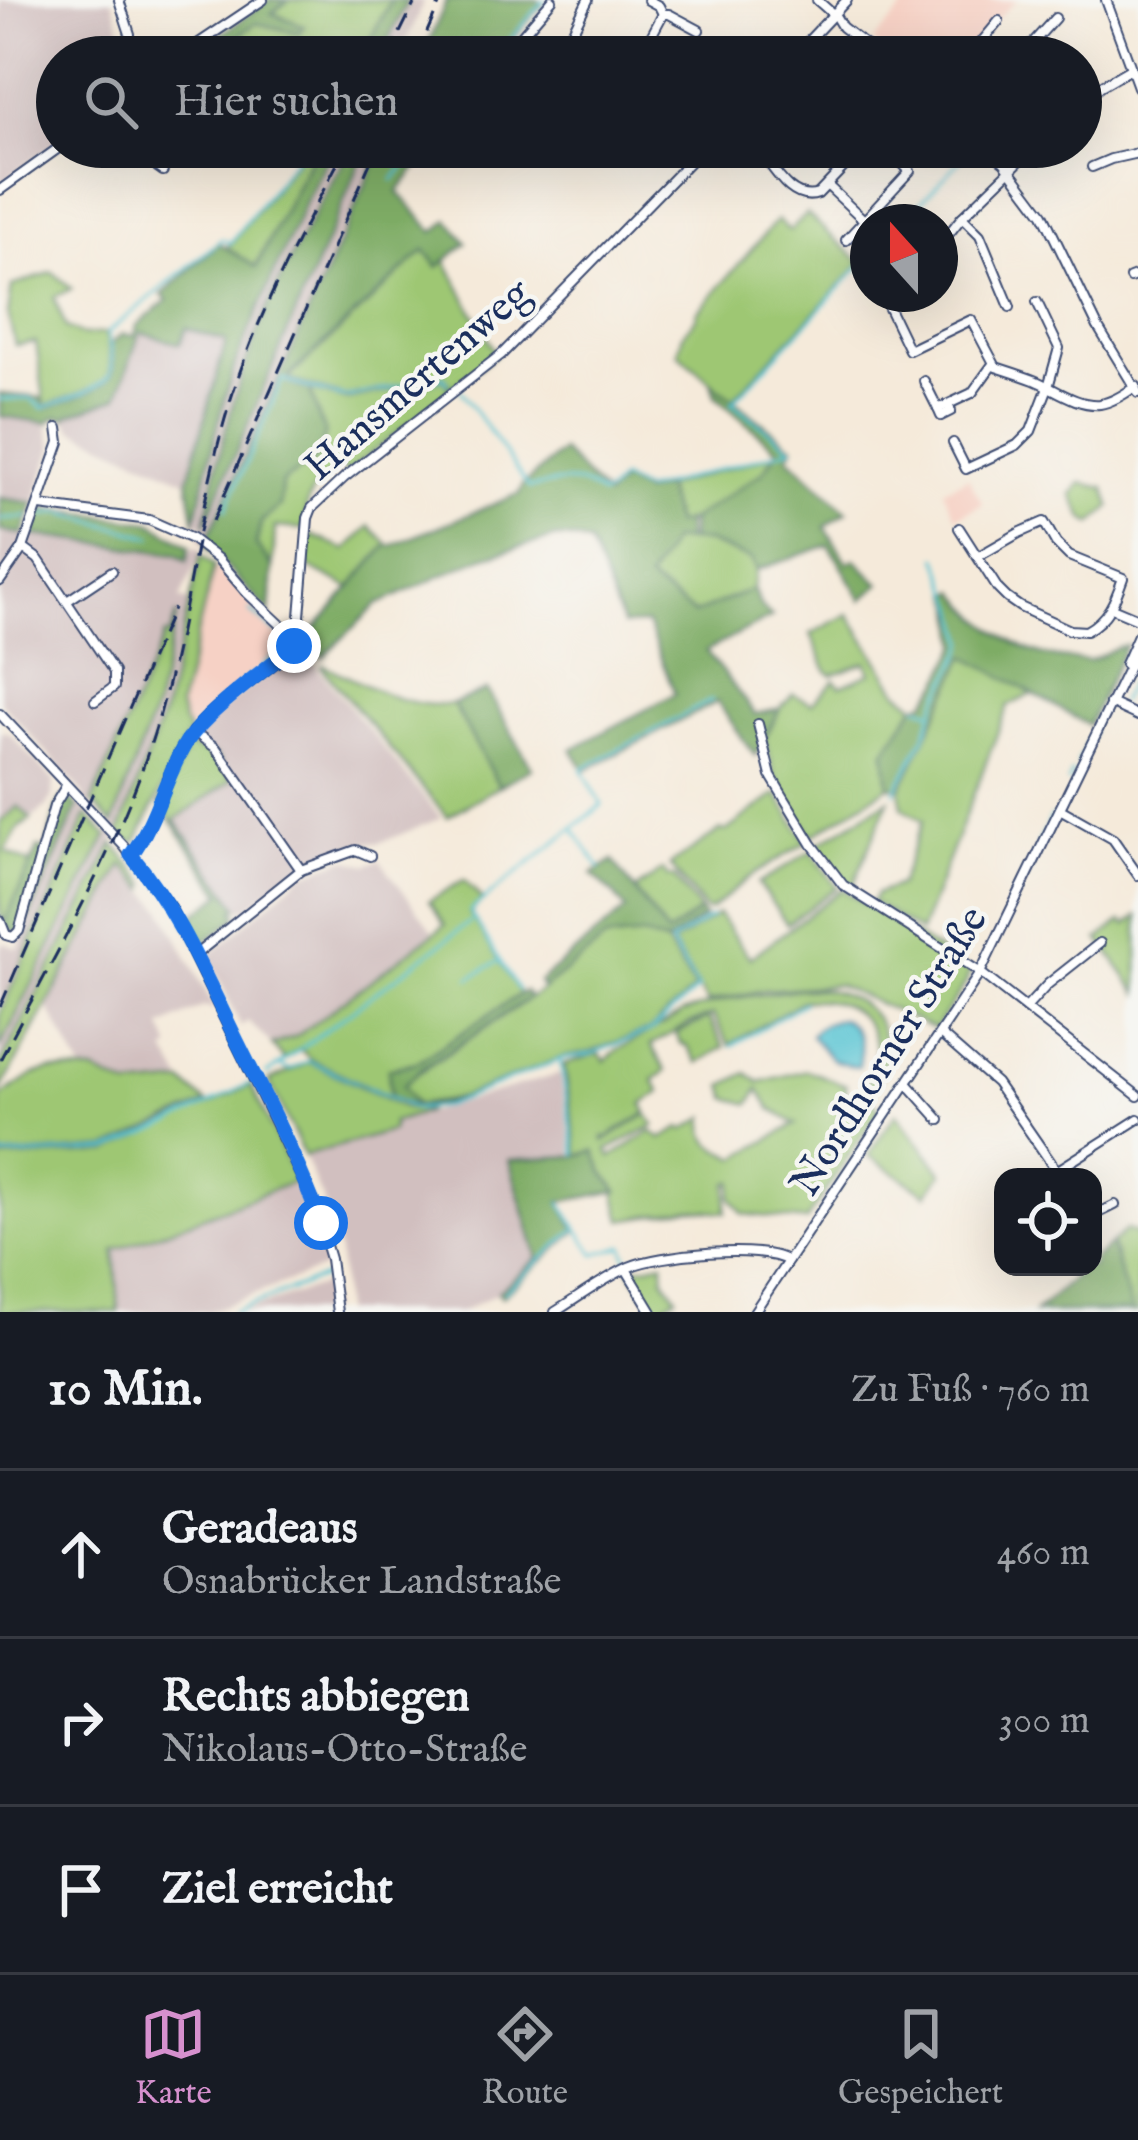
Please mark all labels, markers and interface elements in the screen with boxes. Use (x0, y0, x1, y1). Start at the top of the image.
search box (36, 36, 1102, 168)
icon: search (78, 69, 144, 135)
text: Hier suchen (174, 74, 398, 131)
north arrow (850, 204, 958, 312)
street label: Hansmertenweg (294, 267, 544, 494)
route end (267, 619, 321, 673)
street label: Nordhorner Straße (779, 897, 1000, 1207)
map controls (994, 1168, 1102, 1276)
button: locate (994, 1168, 1102, 1276)
route start (294, 1196, 348, 1250)
text: 10 Min. (48, 1358, 203, 1423)
text: Zu Fuß · 760 m (851, 1366, 1090, 1415)
text: Geradeaus (162, 1501, 358, 1558)
icon: ahead (48, 1521, 114, 1587)
text: 460 m (997, 1529, 1090, 1578)
text: Osnabrücker Landstraße (162, 1558, 561, 1607)
text: Rechts abbiegen (162, 1669, 470, 1726)
icon: right (48, 1689, 114, 1755)
text: 300 m (998, 1697, 1090, 1746)
text: Nikolaus-Otto-Straße (162, 1726, 528, 1775)
icon: arrive (48, 1857, 114, 1923)
text: Ziel erreicht (162, 1861, 393, 1918)
tab: Karte (135, 2001, 212, 2115)
tab: Route (482, 2001, 568, 2115)
tab: Gespeichert (838, 2001, 1003, 2115)

